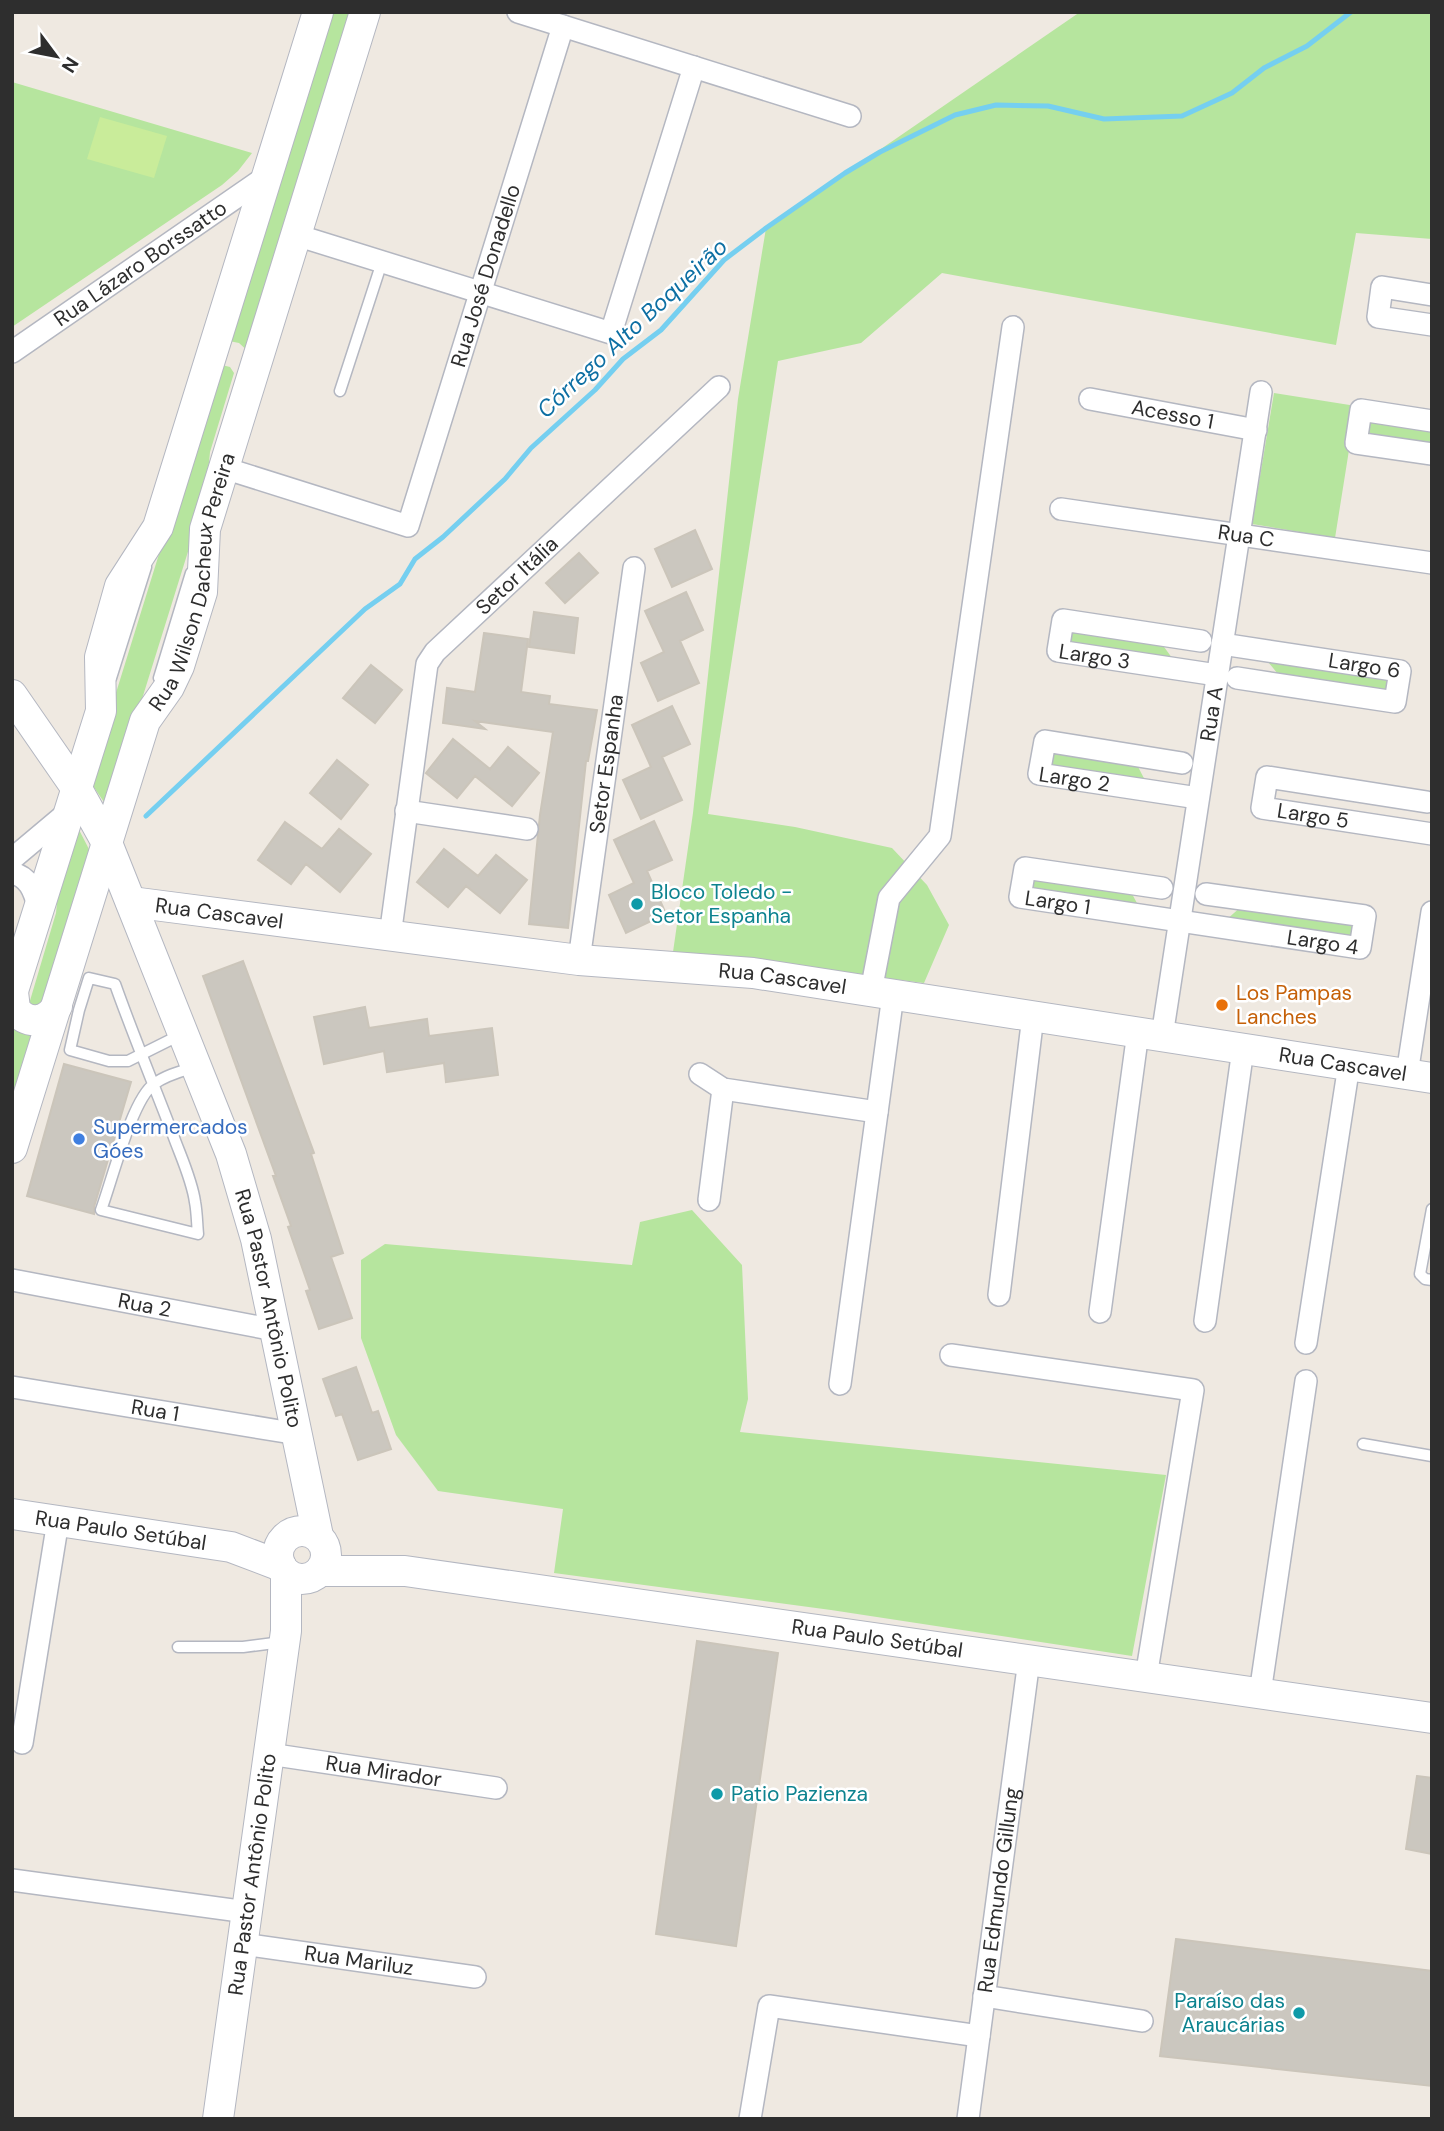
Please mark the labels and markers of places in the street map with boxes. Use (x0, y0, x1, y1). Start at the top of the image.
place label: Bloco Toledo - Setor Espanha (651, 878, 792, 930)
marker: Bloco Toledo - Setor Espanha (629, 896, 645, 912)
place label: Los Pampas Lanches (1236, 979, 1352, 1031)
marker: Los Pampas Lanches (1214, 997, 1230, 1013)
place label: Supermercados Góes (93, 1113, 248, 1165)
marker: Supermercados Góes (71, 1131, 87, 1147)
place label: Patio Pazienza (731, 1780, 868, 1808)
marker: Patio Pazienza (709, 1786, 725, 1802)
place label: Paraíso das Araucárias (1174, 1987, 1285, 2039)
marker: Paraíso das Araucárias (1291, 2005, 1307, 2021)

